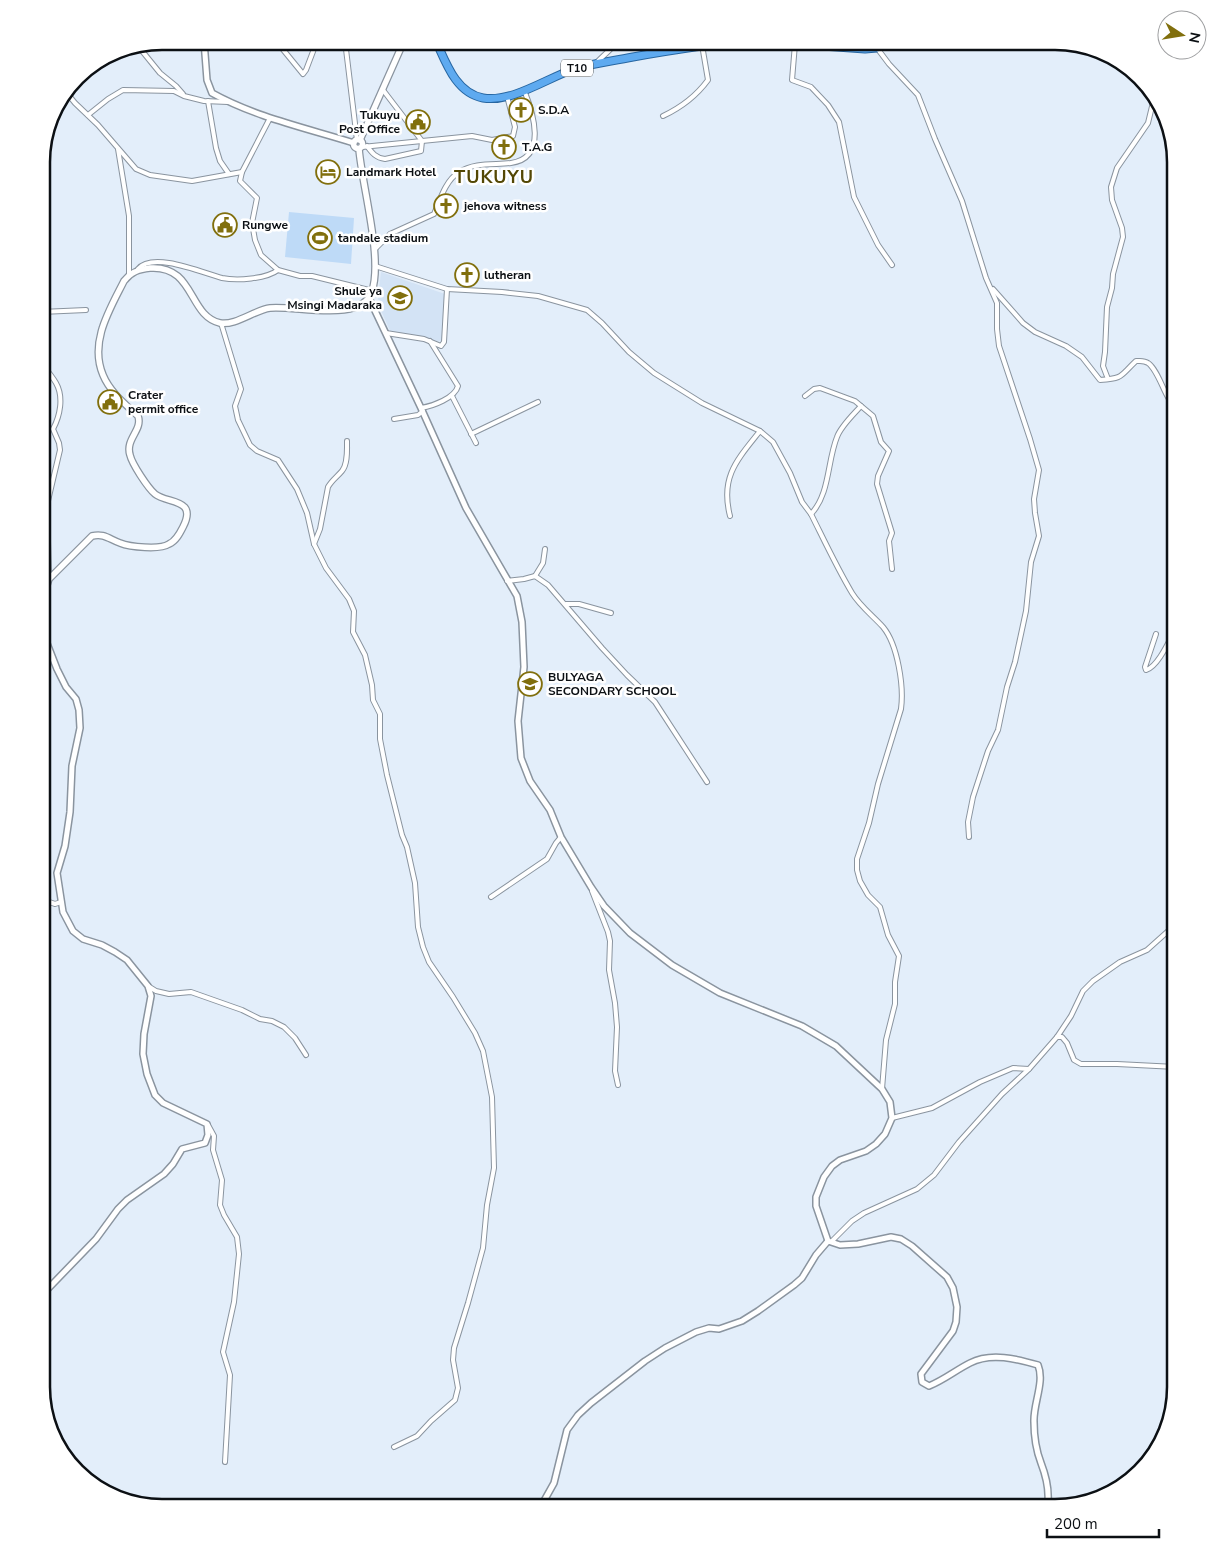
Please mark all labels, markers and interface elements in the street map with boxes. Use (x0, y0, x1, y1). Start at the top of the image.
north arrow (1157, 10, 1207, 60)
text: N (1184, 30, 1205, 45)
road number: T10 (561, 59, 593, 76)
church icon: S.D.A (508, 97, 534, 123)
place label: S.D.A (538, 102, 569, 118)
place label: Tukuyu Post Office (339, 107, 400, 137)
public building icon: Tukuyu Post Office (405, 109, 431, 135)
church icon: T.A.G (491, 134, 517, 160)
place label: T.A.G (522, 139, 552, 155)
hotel icon: Landmark Hotel (315, 159, 341, 185)
place label: Landmark Hotel (346, 164, 436, 180)
district label: TUKUYU (454, 165, 534, 189)
church icon: jehova witness (433, 193, 459, 219)
place label: jehova witness (463, 198, 547, 214)
public building icon: Rungwe (212, 212, 238, 238)
place label: Rungwe (242, 217, 289, 233)
sports icon: tandale stadium (307, 225, 333, 251)
place label: tandale stadium (338, 230, 428, 246)
church icon: lutheran (454, 262, 480, 288)
place label: lutheran (484, 267, 531, 283)
place label: Shule ya Msingi Madaraka (287, 283, 382, 313)
school or university icon: Shule ya Msingi Madaraka (387, 285, 413, 311)
place label: Crater permit office (128, 387, 199, 417)
public building icon: Crater permit office (97, 389, 123, 415)
place label: BULYAGA SECONDARY SCHOOL (548, 669, 677, 699)
school or university icon: BULYAGA SECONDARY SCHOOL (517, 671, 543, 697)
scale bar (1047, 1506, 1160, 1538)
text: 200 m (1054, 1514, 1098, 1534)

